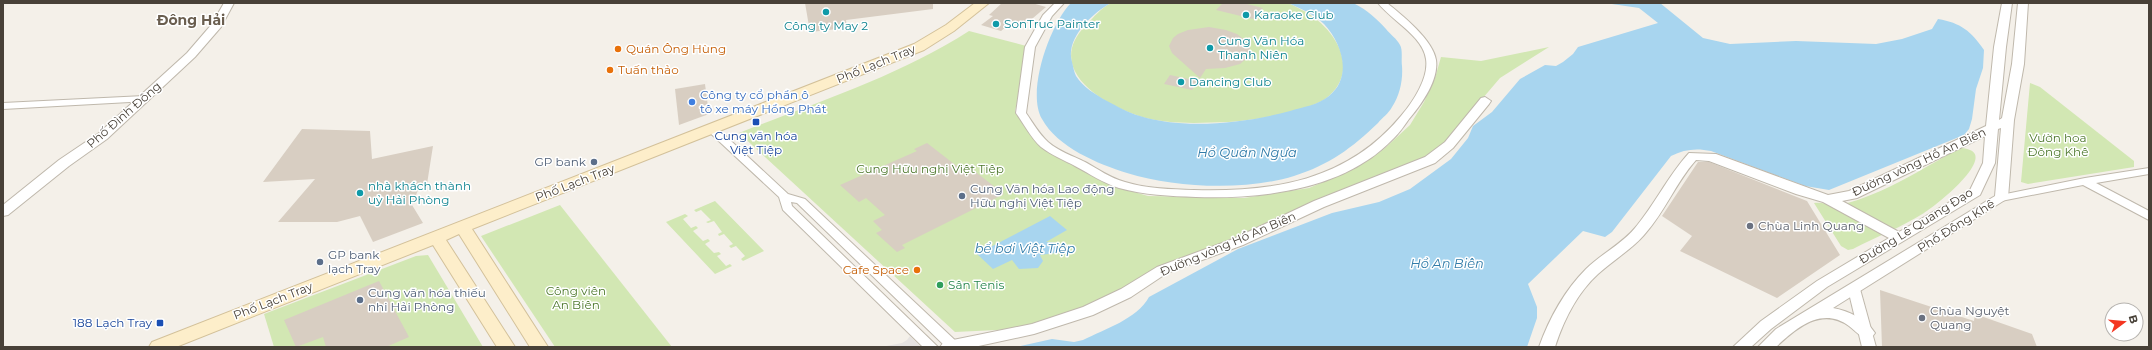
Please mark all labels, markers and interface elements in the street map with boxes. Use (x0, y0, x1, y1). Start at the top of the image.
marker: Công ty May 2 (821, 7, 831, 17)
place label: Karaoke Club (1254, 7, 1334, 22)
marker: Karaoke Club (1241, 10, 1251, 20)
district label: Đông Hải (157, 11, 225, 29)
place label: SonTruc Painter (1004, 16, 1100, 31)
place label: Công ty May 2 (784, 18, 868, 33)
marker: SonTruc Painter (991, 19, 1001, 29)
place label: Cung Văn Hóa Thanh Niên (1218, 33, 1304, 62)
place label: Quán Ông Hùng (626, 41, 726, 56)
street label: Phố Lạch Tray (834, 41, 918, 86)
marker: Cung Văn Hóa Thanh Niên (1205, 43, 1215, 53)
marker: Quán Ông Hùng (613, 44, 623, 54)
place label: Tuấn thảo (618, 62, 679, 77)
marker: Tuấn thảo (605, 65, 615, 75)
place label: Dancing Club (1189, 74, 1271, 89)
marker: Dancing Club (1176, 77, 1186, 87)
street label: Phố Đình Đông (83, 78, 164, 151)
place label: Công ty cổ phần ô tô xe máy Hồng Phát (700, 87, 827, 116)
marker: Công ty cổ phần ô tô xe máy Hồng Phát (687, 97, 697, 107)
marker: Cung văn hóa Việt Tiệp (751, 117, 761, 127)
street label: Đường vòng Hồ An Biên (1849, 124, 1988, 199)
place label: Cung văn hóa Việt Tiệp (714, 128, 798, 157)
park label: Vườn hoa Đông Khê (2028, 130, 2088, 159)
water label: Hồ Quần Ngựa (1197, 144, 1297, 160)
place label: GP bank (535, 154, 587, 169)
marker: GP bank (589, 157, 599, 167)
street label: Phố Lạch Tray (533, 160, 617, 205)
park label: Cung Hữu nghị Việt Tiệp (856, 161, 1004, 176)
place label: nhà khách thành uỷ Hải Phòng (368, 178, 471, 207)
place label: Cung Văn hóa Lao động Hữu nghị Việt Tiệp (970, 181, 1115, 210)
street label: Đường Lê Quang Đạo (1856, 184, 1975, 267)
marker: nhà khách thành uỷ Hải Phòng (355, 188, 365, 198)
marker: Cung Văn hóa Lao động Hữu nghị Việt Tiệp (957, 191, 967, 201)
street label: Phố Đông Khê (1914, 196, 1997, 255)
street label: Đường vòng Hồ An Biên (1158, 208, 1298, 279)
place label: Chùa Linh Quang (1758, 218, 1864, 233)
marker: Chùa Linh Quang (1745, 221, 1755, 231)
water label: bể bơi Việt Tiệp (975, 240, 1075, 256)
place label: GP bank lạch Tray (328, 247, 381, 276)
water label: Hồ An Biên (1410, 255, 1484, 271)
marker: GP bank lạch Tray (315, 257, 325, 267)
place label: Cafe Space (843, 262, 909, 277)
marker: Cafe Space (912, 265, 922, 275)
place label: Sân Tenis (948, 277, 1005, 292)
street label: Phố Lạch Tray (231, 278, 315, 323)
marker: Sân Tenis (935, 280, 945, 290)
park label: Công viên An Biên (546, 283, 606, 312)
place label: Cung văn hóa thiếu nhi Hải Phòng (368, 285, 486, 314)
marker: Cung văn hóa thiếu nhi Hải Phòng (355, 295, 365, 305)
north arrow (2104, 302, 2144, 342)
place label: Chùa Nguyệt Quang (1930, 303, 2009, 332)
marker: Chùa Nguyệt Quang (1917, 313, 1927, 323)
text: B (2126, 313, 2142, 325)
place label: 188 Lạch Tray (73, 315, 152, 330)
marker: 188 Lạch Tray (155, 318, 165, 328)

